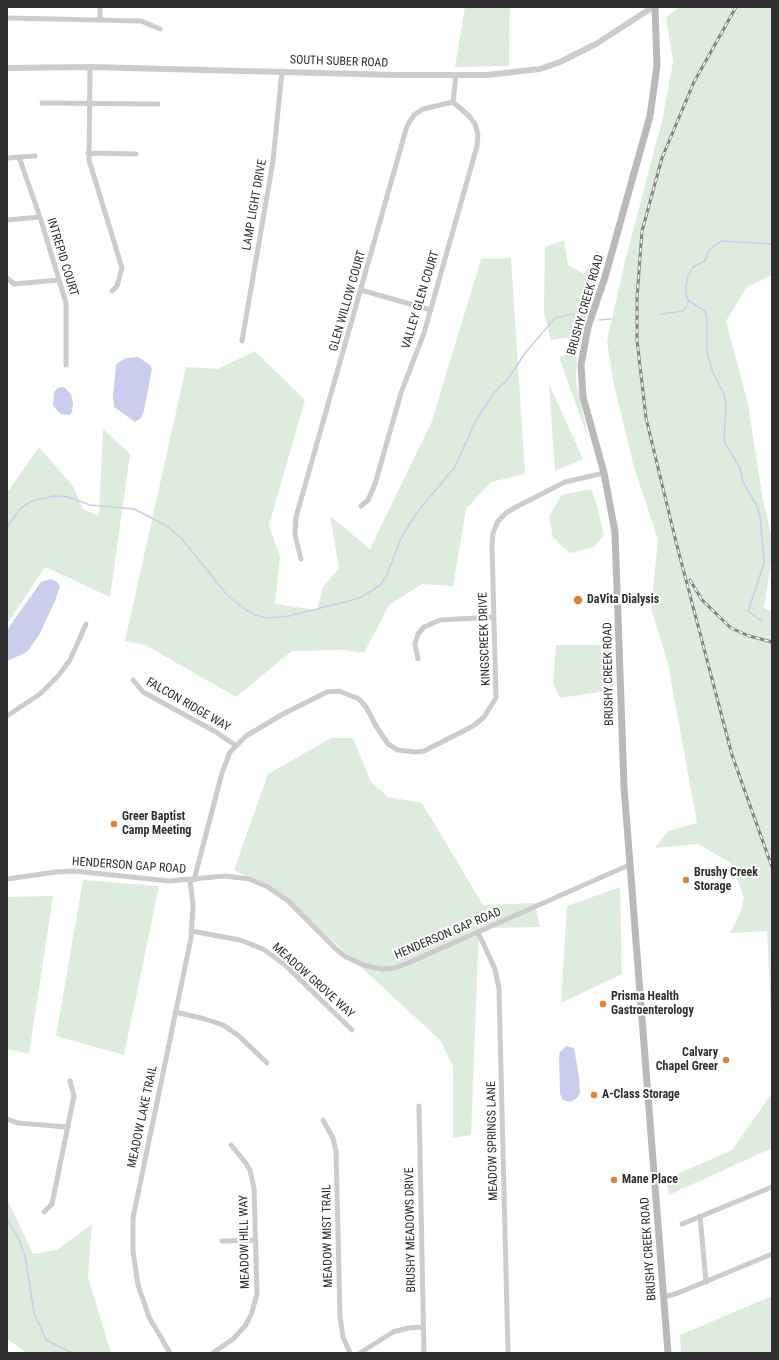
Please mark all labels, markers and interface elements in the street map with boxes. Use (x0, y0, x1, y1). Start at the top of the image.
street label: SOUTH SUBER ROAD (290, 53, 388, 71)
street label: LAMP LIGHT DRIVE (240, 158, 270, 252)
street label: INTREPID COURT (43, 216, 81, 298)
street label: GLEN WILLOW COURT (327, 249, 369, 353)
street label: VALLEY GLEN COURT (399, 249, 443, 351)
street label: BRUSHY CREEK ROAD (565, 253, 607, 357)
street label: KINGSCREEK DRIVE (476, 592, 494, 686)
place label: DaVita Dialysis (587, 593, 659, 607)
marker: DaVita Dialysis (572, 594, 584, 606)
street label: BRUSHY CREEK ROAD (601, 622, 617, 726)
street label: FALCON RIDGE WAY (143, 675, 233, 735)
place label: Greer Baptist Camp Meeting (122, 810, 191, 838)
marker: Greer Baptist Camp Meeting (109, 819, 119, 829)
street label: HENDERSON GAP ROAD (71, 855, 187, 877)
place label: Brushy Creek Storage (694, 866, 758, 894)
marker: Brushy Creek Storage (681, 875, 691, 885)
street label: HENDERSON GAP ROAD (393, 905, 503, 963)
street label: MEADOW GROVE WAY (269, 940, 357, 1022)
place label: Prisma Health Gastroenterology (611, 990, 694, 1018)
marker: Prisma Health Gastroenterology (598, 999, 608, 1009)
place label: Calvary Chapel Greer (656, 1046, 718, 1074)
marker: Calvary Chapel Greer (721, 1055, 731, 1065)
street label: MEADOW LAKE TRAIL (125, 1065, 161, 1169)
street label: MEADOW SPRINGS LANE (485, 1081, 501, 1201)
place label: A-Class Storage (602, 1088, 680, 1102)
marker: A-Class Storage (589, 1090, 599, 1100)
street label: BRUSHY MEADOWS DRIVE (403, 1167, 419, 1293)
place label: Mane Place (622, 1173, 678, 1187)
marker: Mane Place (609, 1175, 619, 1185)
street label: MEADOW MIST TRAIL (320, 1184, 336, 1288)
street label: MEADOW HILL WAY (237, 1195, 253, 1289)
street label: BRUSHY CREEK ROAD (638, 1197, 660, 1301)

